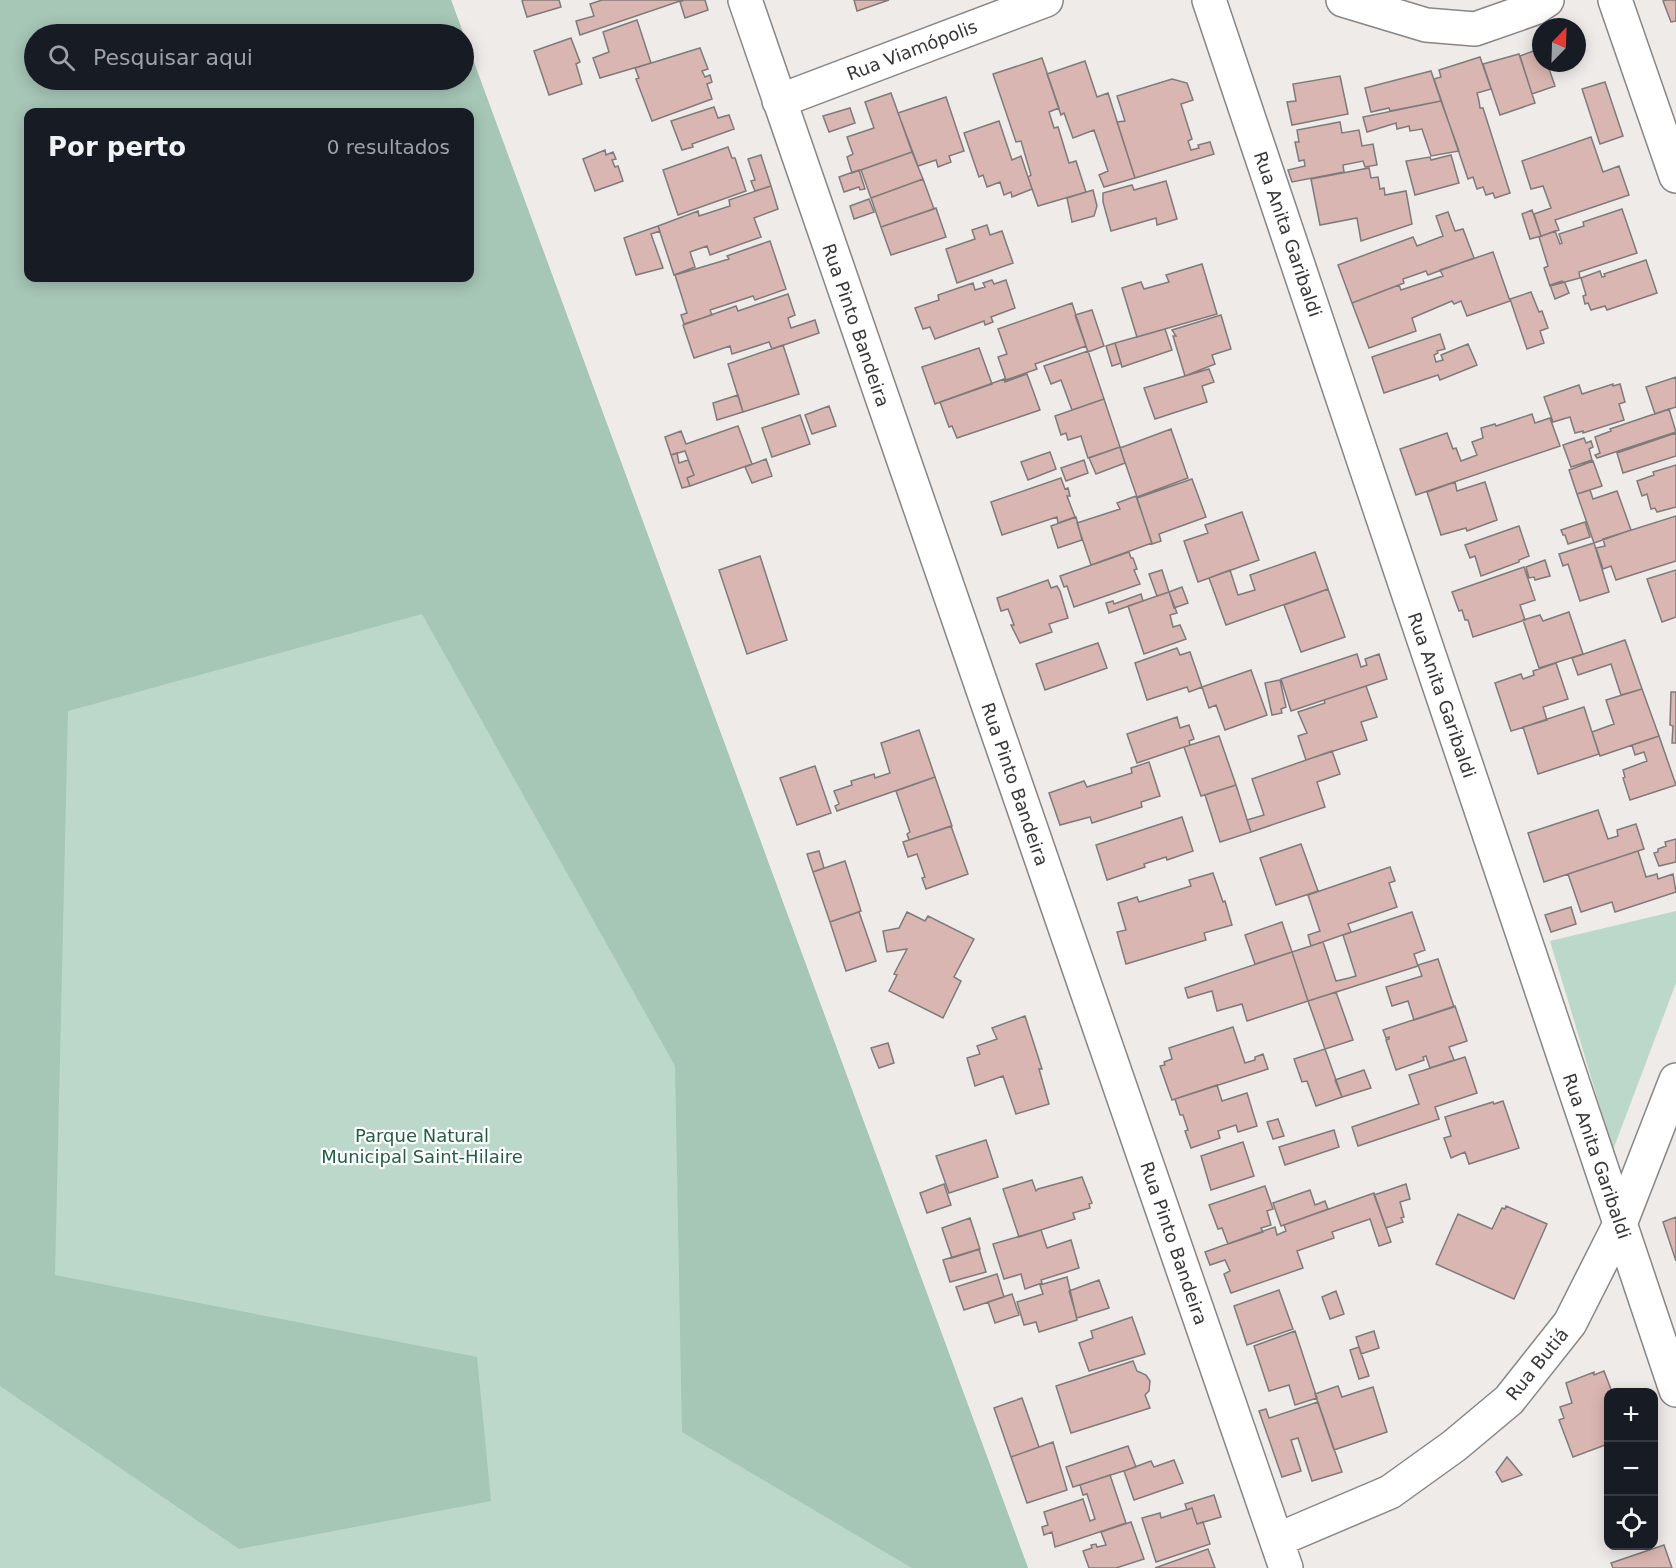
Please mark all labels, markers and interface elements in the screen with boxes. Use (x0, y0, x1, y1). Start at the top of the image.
street label: Rua Viamópolis (844, 15, 980, 85)
north arrow (1532, 18, 1586, 72)
search box (24, 24, 474, 90)
icon: search (45, 41, 78, 74)
text: Pesquisar aqui (93, 45, 253, 70)
text: Por perto (48, 132, 186, 162)
text: 0 resultados (327, 135, 450, 159)
street label: Rua Anita Garibaldi (1250, 148, 1326, 320)
street label: Rua Pinto Bandeira (818, 241, 894, 409)
street label: Rua Anita Garibaldi (1404, 609, 1480, 781)
street label: Rua Pinto Bandeira (977, 700, 1053, 868)
street label: Rua Anita Garibaldi (1559, 1070, 1635, 1242)
park label: Parque Natural Municipal Saint-Hilaire (321, 1125, 523, 1167)
street label: Rua Pinto Bandeira (1136, 1159, 1212, 1327)
street label: Rua Butiá (1502, 1324, 1572, 1404)
map controls (1604, 1388, 1658, 1550)
button: + (1604, 1388, 1658, 1442)
button: − (1604, 1442, 1658, 1496)
button: locate (1604, 1496, 1658, 1550)

